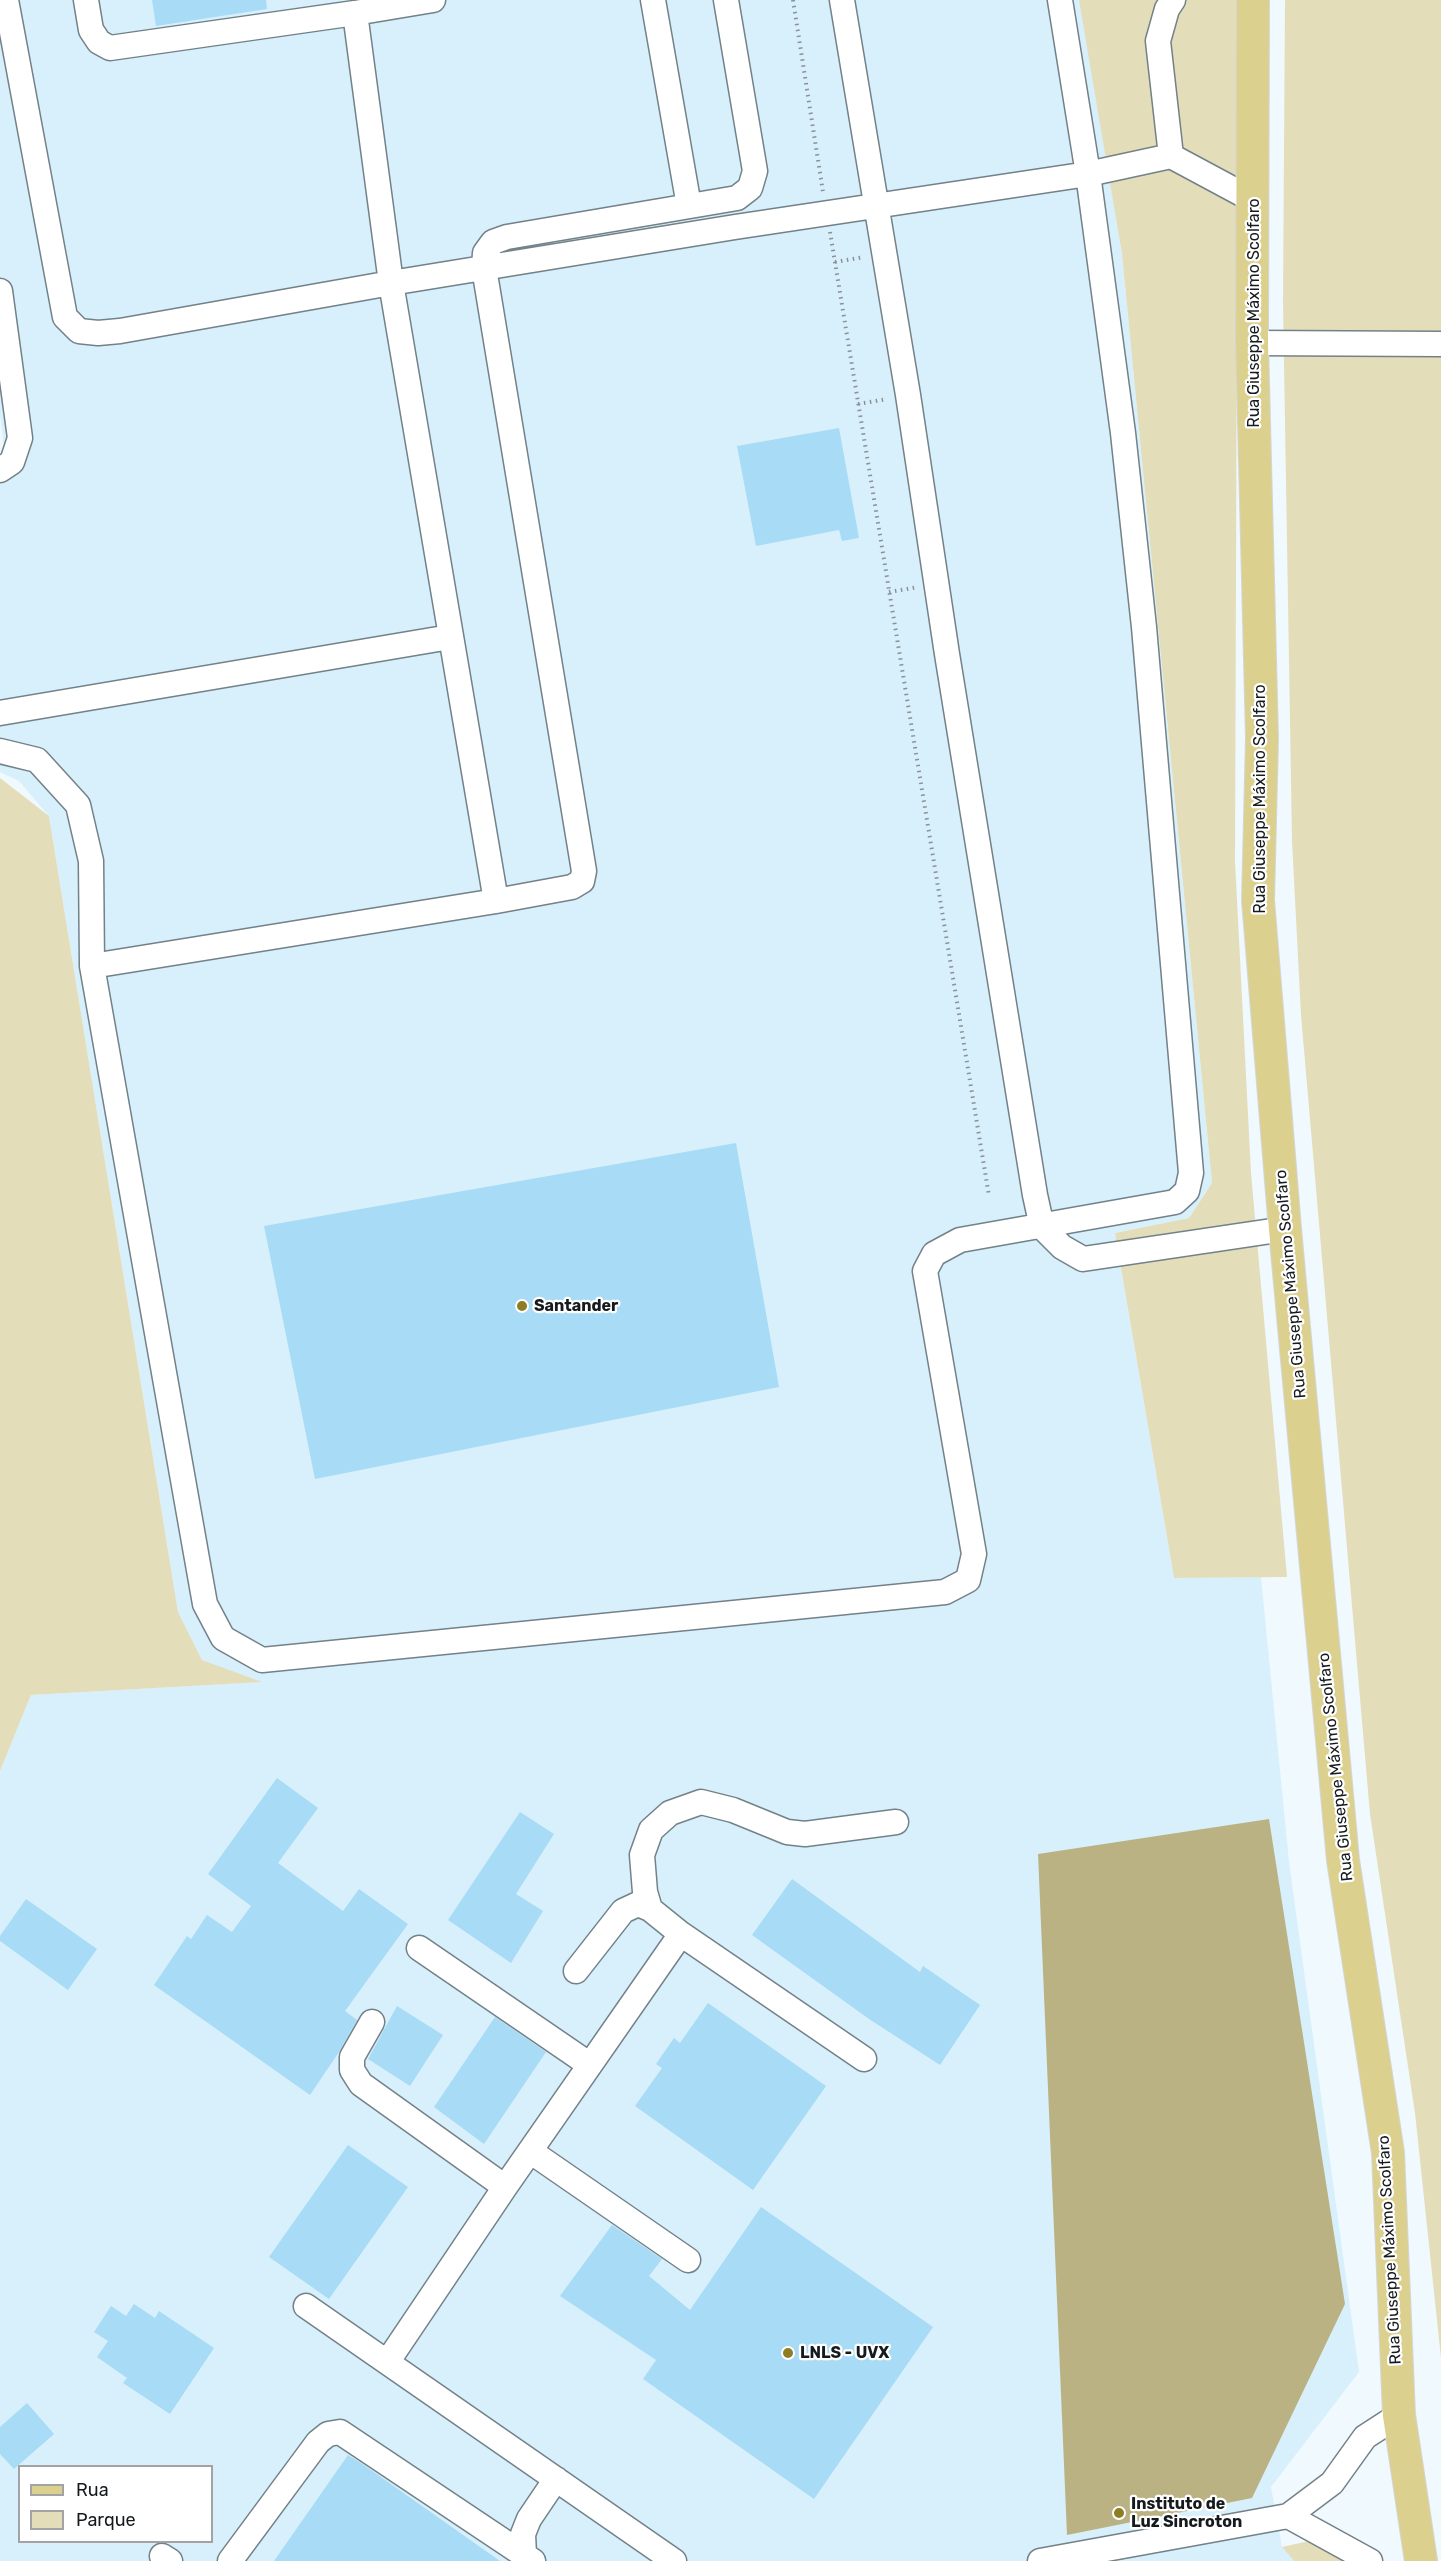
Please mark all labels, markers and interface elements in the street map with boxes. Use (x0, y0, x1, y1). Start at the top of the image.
street label: Rua Giuseppe Máximo Scolfaro (1244, 198, 1264, 428)
street label: Rua Giuseppe Máximo Scolfaro (1250, 684, 1270, 914)
street label: Rua Giuseppe Máximo Scolfaro (1271, 1169, 1311, 1399)
place label: Santander (534, 1296, 618, 1316)
marker: Santander (515, 1299, 529, 1313)
street label: Rua Giuseppe Máximo Scolfaro (1314, 1652, 1358, 1882)
street label: Rua Giuseppe Máximo Scolfaro (1374, 2135, 1406, 2365)
place label: LNLS - UVX (800, 2343, 889, 2363)
marker: LNLS - UVX (781, 2346, 795, 2360)
legend (18, 2465, 213, 2543)
text: Rua (76, 2479, 109, 2501)
place label: Instituto de Luz Sincroton (1131, 2494, 1242, 2532)
marker: Instituto de Luz Sincroton (1112, 2506, 1126, 2520)
text: Parque (76, 2509, 136, 2531)

